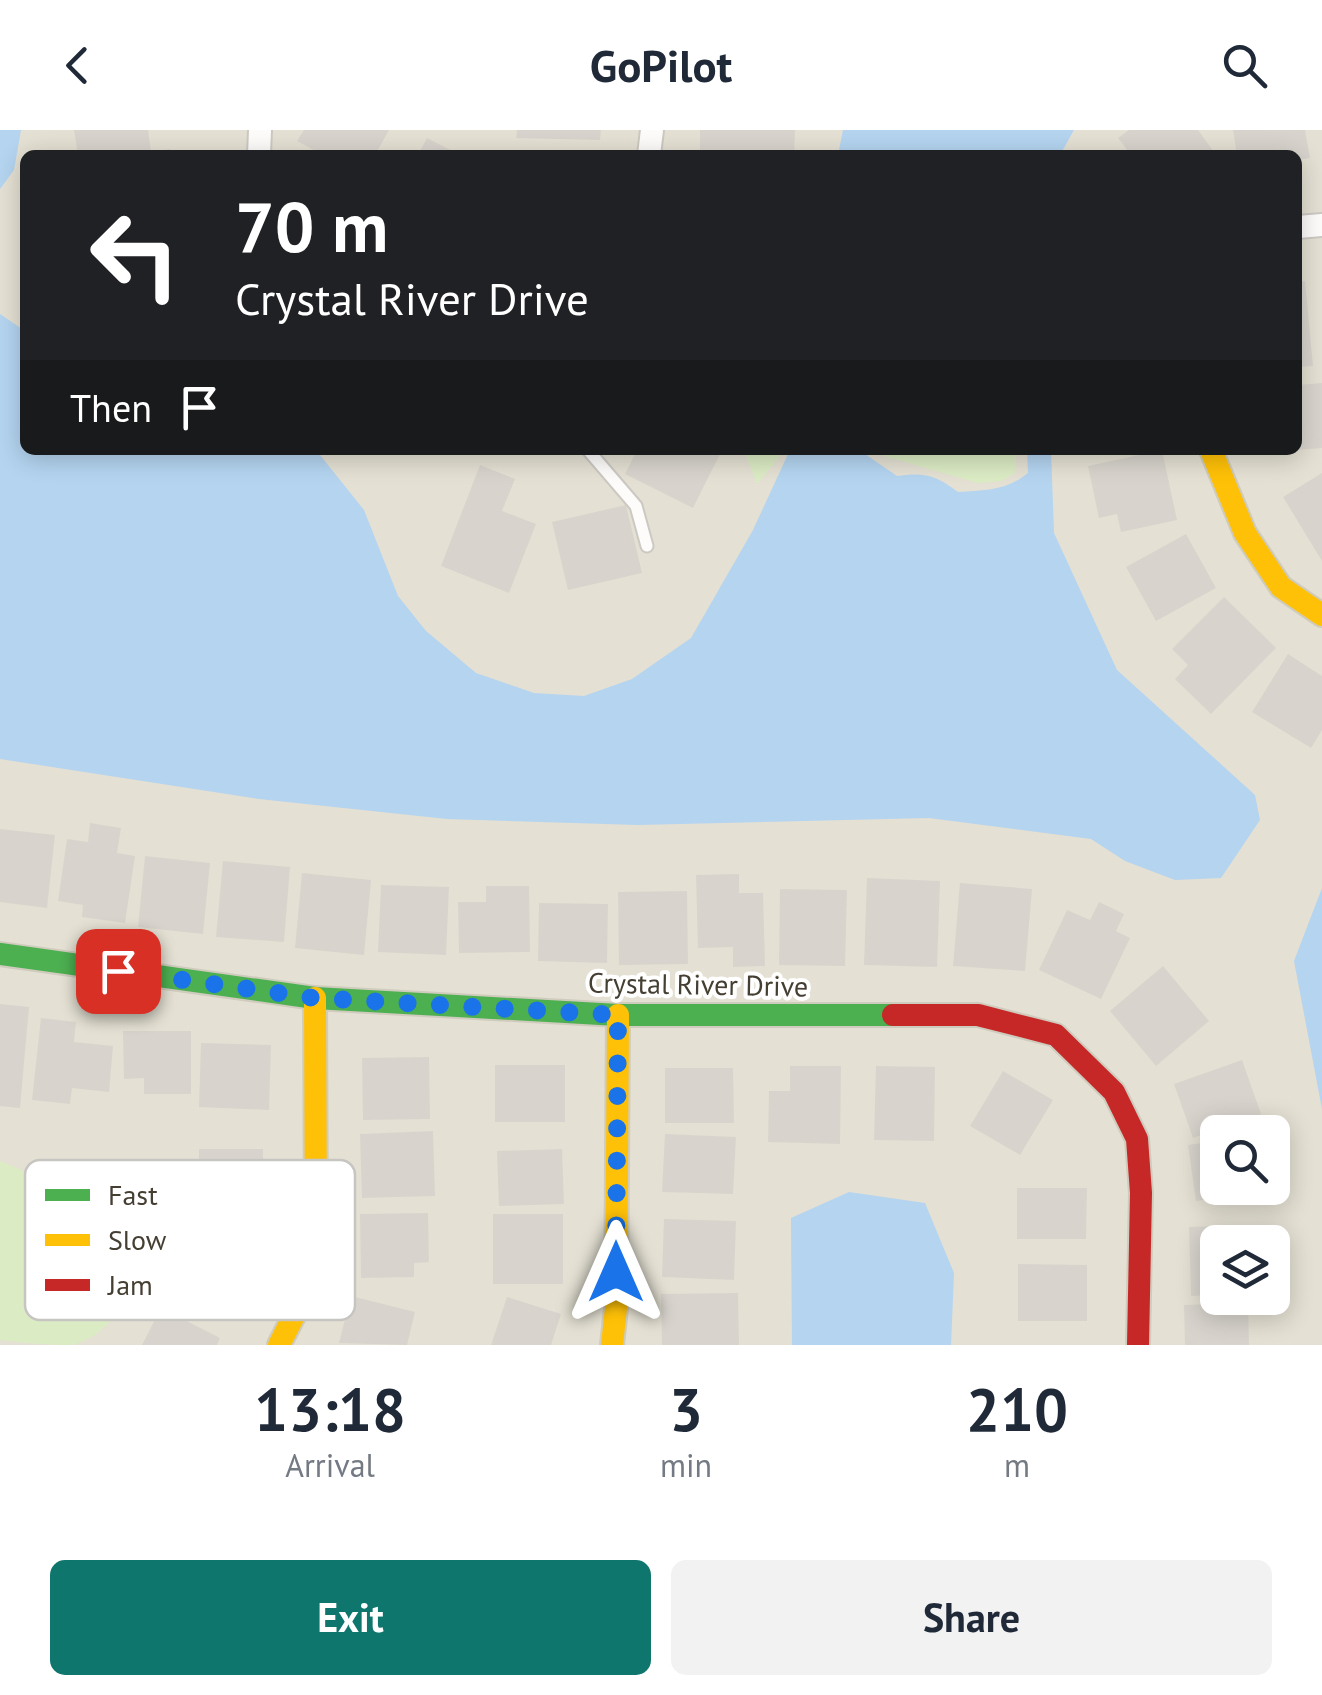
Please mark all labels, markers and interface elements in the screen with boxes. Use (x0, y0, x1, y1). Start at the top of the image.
text: GoPilot (590, 36, 732, 94)
icon: back (50, 38, 105, 93)
icon: search (1217, 38, 1272, 93)
text: 70 m (235, 181, 388, 271)
icon: left (70, 190, 200, 320)
text: Crystal River Drive (235, 269, 589, 327)
icon: arrive (172, 380, 227, 435)
text: Then (70, 383, 152, 432)
pin (76, 929, 161, 1014)
icon: arrive (91, 944, 146, 999)
street label: Crystal River Drive (588, 964, 808, 1004)
map controls (1200, 1115, 1290, 1315)
button: search (1200, 1115, 1290, 1205)
legend (25, 1160, 355, 1320)
text: Fast (108, 1176, 158, 1213)
position arrow (564, 1220, 668, 1324)
text: Slow (108, 1221, 167, 1258)
button: layers (1200, 1225, 1290, 1315)
text: Jam (107, 1266, 153, 1303)
text: 13:18 (254, 1370, 406, 1448)
text: 3 (669, 1370, 703, 1448)
text: 210 (966, 1370, 1068, 1448)
text: Arrival (285, 1444, 375, 1486)
text: min (660, 1444, 712, 1486)
text: m (1004, 1444, 1030, 1486)
button: Exit (50, 1560, 651, 1675)
button: Share (671, 1560, 1272, 1675)

